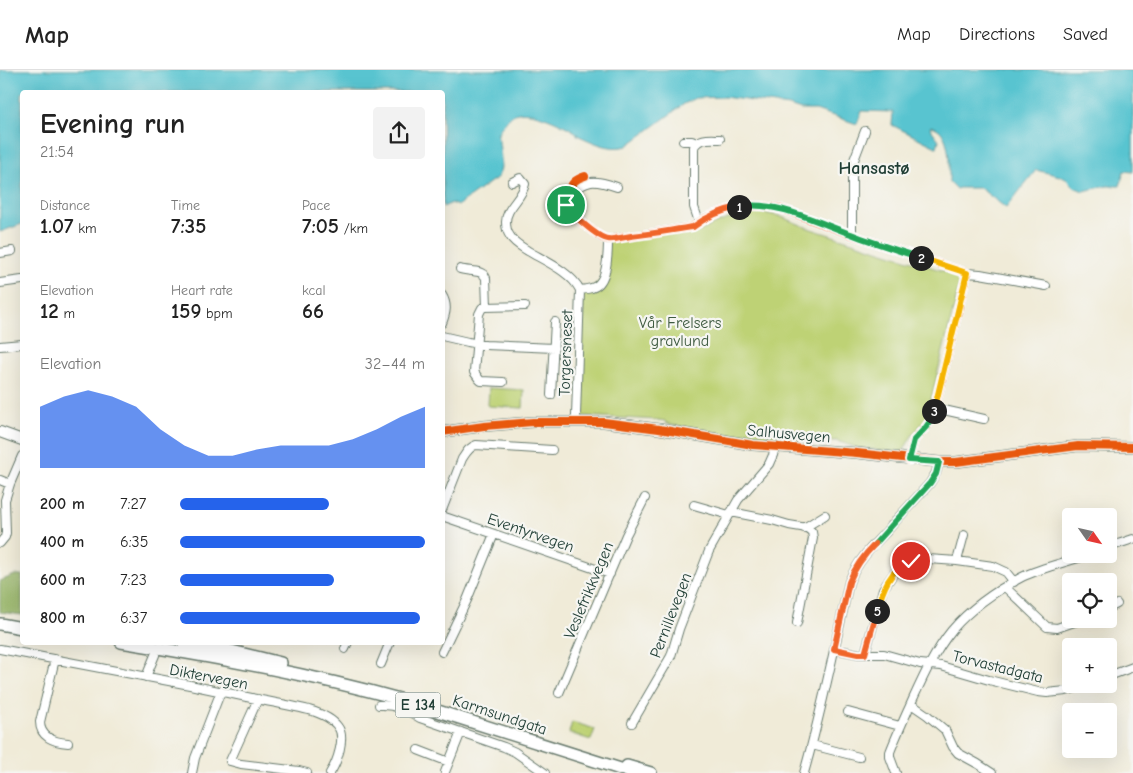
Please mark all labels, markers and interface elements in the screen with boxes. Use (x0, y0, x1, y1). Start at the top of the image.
text: Map (25, 21, 69, 49)
text: Map (897, 24, 931, 45)
text: Directions (959, 24, 1035, 45)
text: Saved (1063, 24, 1108, 45)
button: share (373, 107, 425, 159)
text: Evening run (40, 108, 185, 140)
text: 21:54 (40, 143, 74, 161)
district label: Hansastø (839, 158, 910, 179)
pin (545, 184, 587, 226)
icon: arrive (552, 191, 580, 219)
pin: 1 (726, 194, 752, 220)
text: Distance (40, 197, 90, 214)
text: Time (171, 197, 200, 214)
text: Pace (302, 197, 330, 214)
text: 1 (737, 199, 742, 216)
text: 1.07 (40, 214, 74, 238)
text: 7:35 (171, 214, 206, 238)
text: 7:05 (302, 214, 339, 238)
text: km (74, 220, 97, 237)
text: /km (339, 220, 368, 237)
pin: 2 (908, 246, 934, 270)
text: 2 (918, 250, 925, 267)
text: Elevation (40, 282, 94, 299)
text: Heart rate (171, 282, 233, 299)
text: kcal (302, 282, 326, 299)
text: 12 (40, 299, 59, 323)
text: 159 (171, 299, 201, 323)
text: 66 (302, 299, 324, 323)
text: m (59, 305, 75, 322)
text: bpm (201, 305, 233, 322)
street label: Torgersneset (555, 309, 577, 397)
park label: Vår Frelsers gravlund (639, 314, 722, 350)
text: Elevation (40, 355, 101, 373)
text: 32–44 m (365, 355, 425, 373)
pin: 3 (922, 398, 946, 424)
text: 3 (931, 403, 938, 420)
street label: Salhusvegen (746, 421, 831, 447)
text: 200 m (40, 495, 85, 513)
text: 7:27 (120, 495, 146, 513)
north arrow (1062, 508, 1118, 562)
map controls (1062, 508, 1117, 758)
street label: Eventyrvegen (485, 510, 576, 556)
text: 400 m (40, 533, 84, 551)
text: 6:35 (120, 533, 148, 551)
street label: Veslefrikkvegen (560, 539, 617, 642)
pin (890, 540, 932, 582)
icon: check (897, 547, 925, 575)
street label: Pernillevegen (646, 570, 695, 661)
text: 600 m (40, 571, 85, 589)
text: 7:23 (120, 571, 147, 589)
button: locate (1062, 573, 1117, 628)
pin: 5 (864, 598, 890, 624)
text: 5 (874, 603, 881, 620)
text: 800 m (40, 609, 85, 627)
text: 6:37 (120, 609, 147, 627)
button: + (1062, 638, 1117, 693)
street label: Torvastadgata (950, 647, 1045, 687)
street label: Diktervegen (168, 661, 250, 693)
street label: Karmsundgata (450, 691, 549, 739)
road number: E 134 (396, 692, 440, 718)
button: − (1062, 703, 1117, 758)

